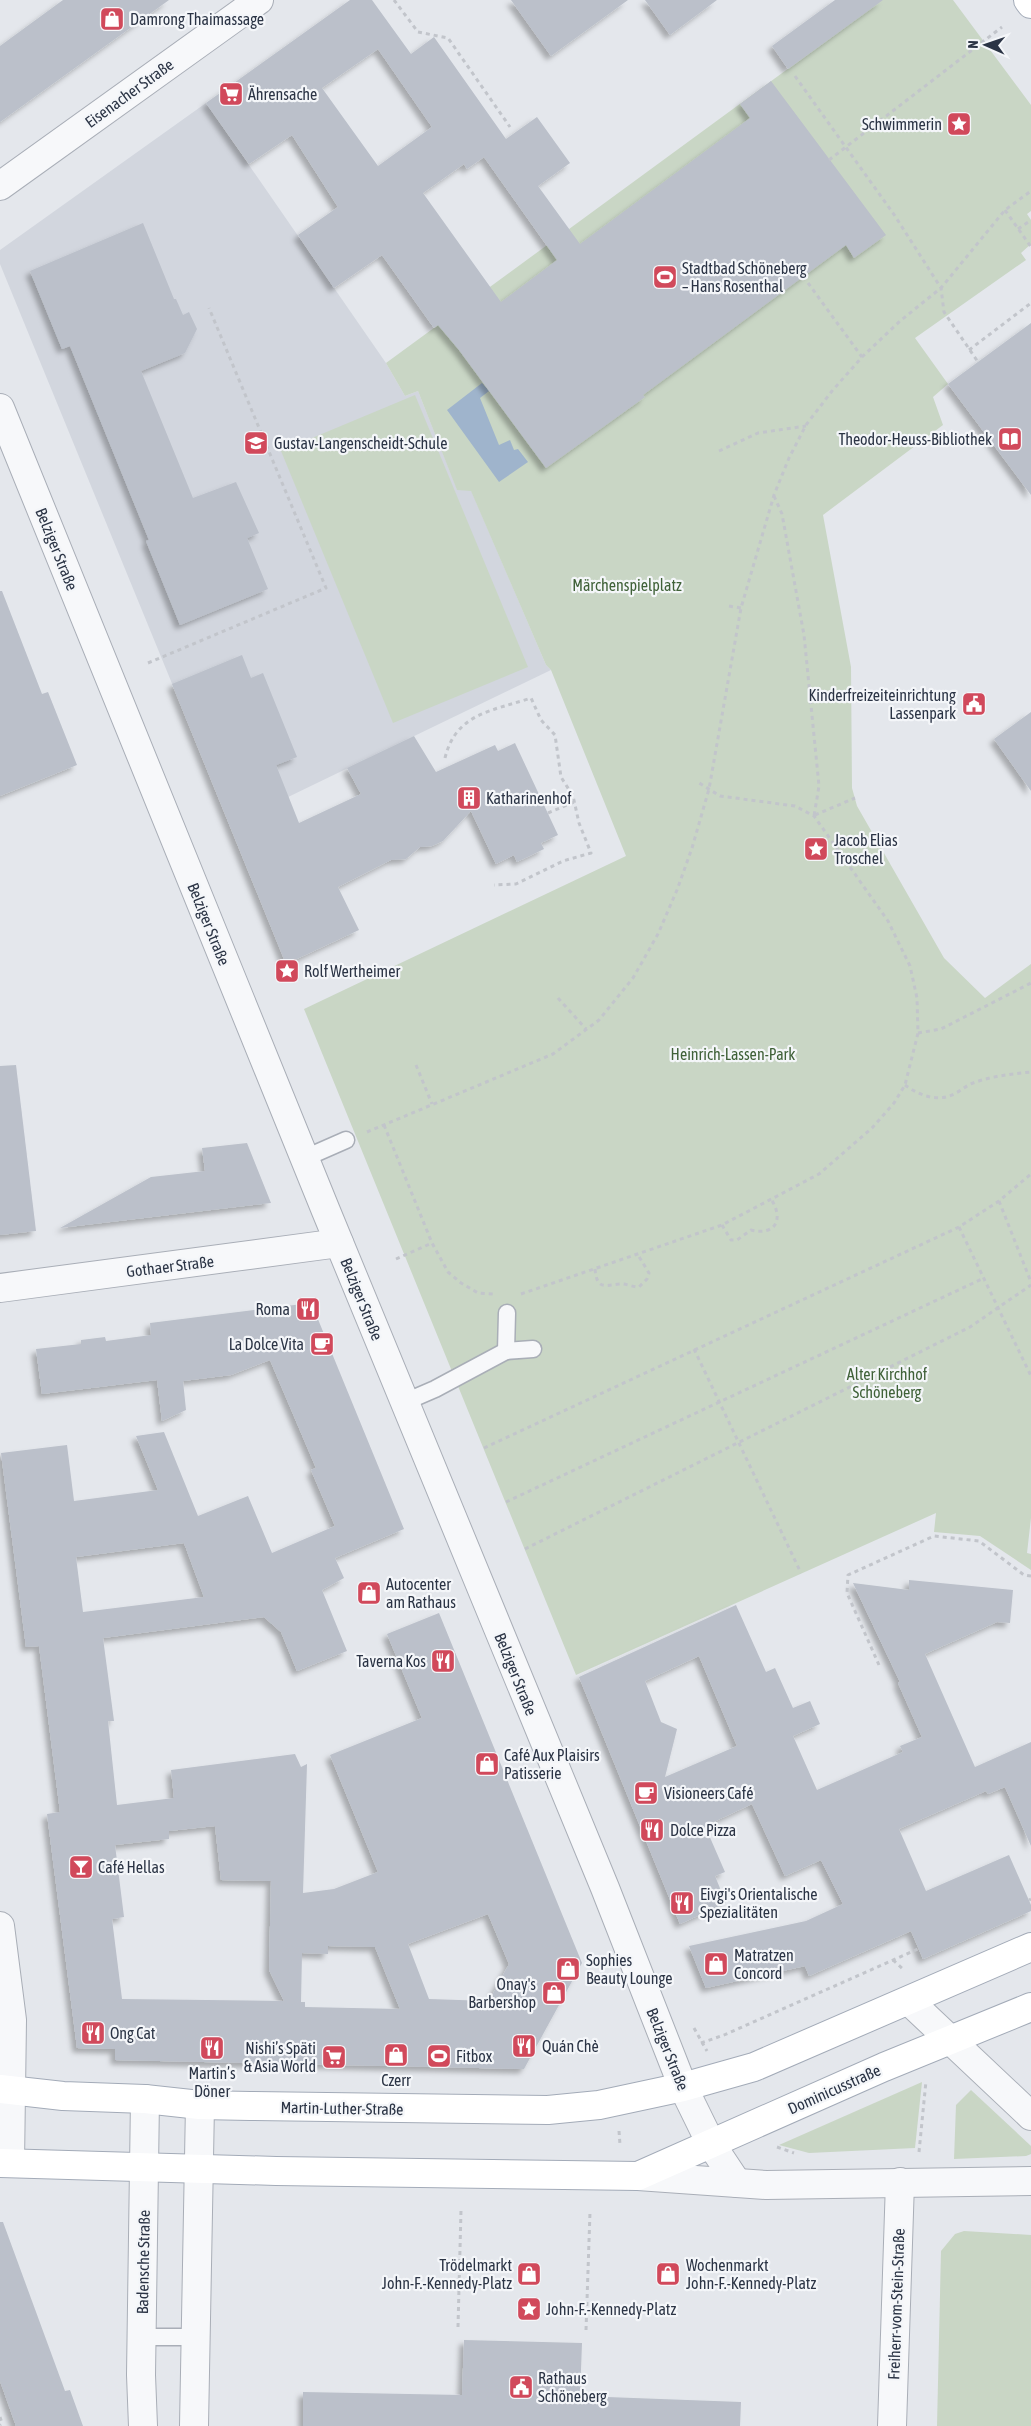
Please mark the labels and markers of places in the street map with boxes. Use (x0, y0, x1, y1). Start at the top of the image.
shop icon: Damrong Thaimassage (99, 6, 125, 32)
place label: Damrong Thaimassage (130, 10, 264, 29)
supermarket icon: Ährensache (218, 81, 244, 107)
place label: Ährensache (248, 85, 317, 103)
place icon: Schwimmerin (946, 111, 972, 137)
place label: Schwimmerin (862, 115, 942, 133)
place label: Stadtbad Schöneberg – Hans Rosenthal (682, 259, 807, 295)
sports icon: Stadtbad Schöneberg – Hans Rosenthal (652, 264, 678, 290)
library icon: Theodor-Heuss-Bibliothek (997, 426, 1023, 452)
school or university icon: Gustav-Langenscheidt-Schule (243, 430, 269, 456)
place label: Theodor-Heuss-Bibliothek (838, 430, 992, 448)
place label: Gustav-Langenscheidt-Schule (274, 434, 447, 453)
place label: Kinderfreizeiteinrichtung Lassenpark (808, 686, 956, 723)
public building icon: Kinderfreizeiteinrichtung Lassenpark (961, 691, 987, 717)
building icon: Katharinenhof (456, 785, 482, 811)
place label: Katharinenhof (486, 789, 572, 807)
place label: Jacob Elias Troschel (834, 831, 898, 867)
place icon: Jacob Elias Troschel (803, 836, 829, 862)
place icon: Rolf Wertheimer (274, 958, 300, 984)
place label: Rolf Wertheimer (304, 962, 400, 980)
restaurant icon: Roma (295, 1296, 321, 1322)
place label: Roma (256, 1300, 290, 1318)
cafe icon: La Dolce Vita (309, 1331, 335, 1357)
place label: La Dolce Vita (229, 1335, 304, 1353)
place label: Autocenter am Rathaus (386, 1575, 456, 1611)
shop icon: Autocenter am Rathaus (356, 1580, 382, 1606)
restaurant icon: Taverna Kos (430, 1648, 456, 1674)
place label: Taverna Kos (356, 1652, 426, 1670)
place label: Café Aux Plaisirs Patisserie (504, 1746, 600, 1782)
shop icon: Café Aux Plaisirs Patisserie (474, 1751, 500, 1777)
cafe icon: Visioneers Café (633, 1780, 659, 1806)
place label: Visioneers Café (664, 1784, 753, 1802)
restaurant icon: Dolce Pizza (639, 1817, 665, 1843)
place label: Dolce Pizza (670, 1821, 736, 1839)
bar icon: Café Hellas (68, 1854, 94, 1880)
place label: Café Hellas (98, 1858, 165, 1876)
place label: Eivgi's Orientalische Spezialitäten (700, 1885, 817, 1922)
restaurant icon: Eivgi's Orientalische Spezialitäten (669, 1890, 695, 1916)
place label: Matratzen Concord (734, 1946, 794, 1982)
place label: Sophies Beauty Lounge (586, 1951, 672, 1988)
shop icon: Matratzen Concord (703, 1951, 729, 1977)
shop icon: Sophies Beauty Lounge (555, 1956, 581, 1982)
place label: Onay's Barbershop (468, 1975, 536, 2012)
shop icon: Onay's Barbershop (541, 1980, 567, 2006)
restaurant icon: Ong Cat (80, 2020, 106, 2046)
place label: Ong Cat (110, 2024, 156, 2043)
restaurant icon: Quán Chè (511, 2033, 537, 2059)
restaurant icon: Martin’s Döner (199, 2035, 225, 2061)
place label: Quán Chè (542, 2037, 599, 2055)
place label: Nishi’s Späti & Asia World (244, 2039, 316, 2075)
shop icon: Czerr (383, 2042, 409, 2068)
sports icon: Fitbox (426, 2043, 452, 2069)
supermarket icon: Nishi’s Späti & Asia World (321, 2044, 347, 2070)
place label: Fitbox (456, 2047, 493, 2065)
place label: Martin’s Döner (188, 2064, 236, 2100)
place label: Czerr (381, 2071, 411, 2089)
place label: Trödelmarkt John-F.-Kennedy-Platz (382, 2256, 512, 2293)
place label: Wochenmarkt John-F.-Kennedy-Platz (686, 2256, 816, 2293)
shop icon: Trödelmarkt John-F.-Kennedy-Platz (516, 2261, 542, 2287)
shop icon: Wochenmarkt John-F.-Kennedy-Platz (655, 2261, 681, 2287)
place icon: John-F.-Kennedy-Platz (516, 2296, 542, 2322)
place label: John-F.-Kennedy-Platz (546, 2300, 676, 2319)
place label: Rathaus Schöneberg (538, 2369, 607, 2406)
public building icon: Rathaus Schöneberg (508, 2374, 534, 2400)

